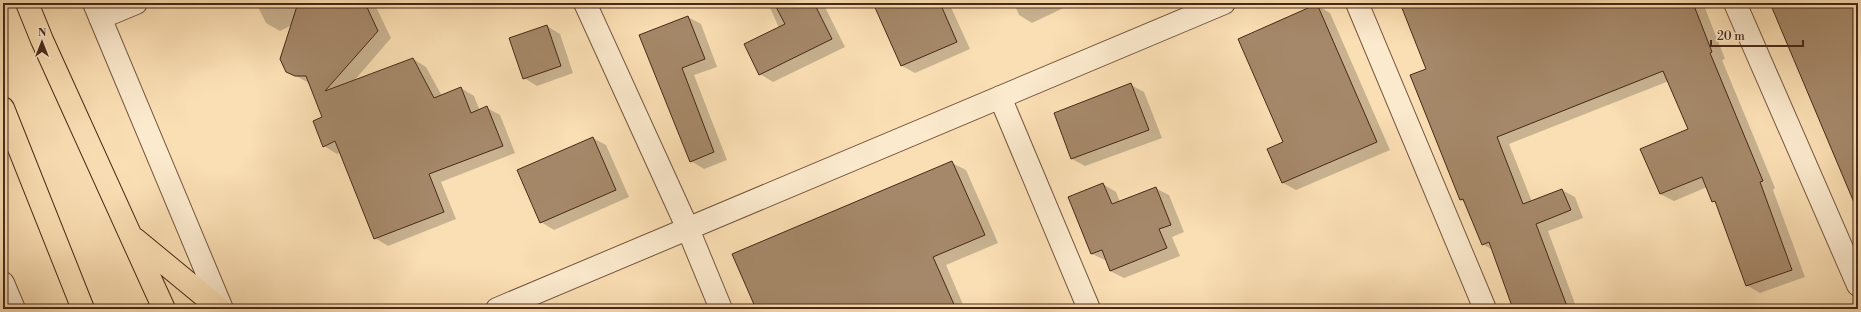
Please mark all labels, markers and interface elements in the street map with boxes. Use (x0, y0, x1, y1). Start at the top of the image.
north arrow (22, 22, 62, 62)
scale bar (1711, 22, 1803, 48)
text: N (38, 26, 47, 40)
text: 20 m (1717, 29, 1745, 44)

